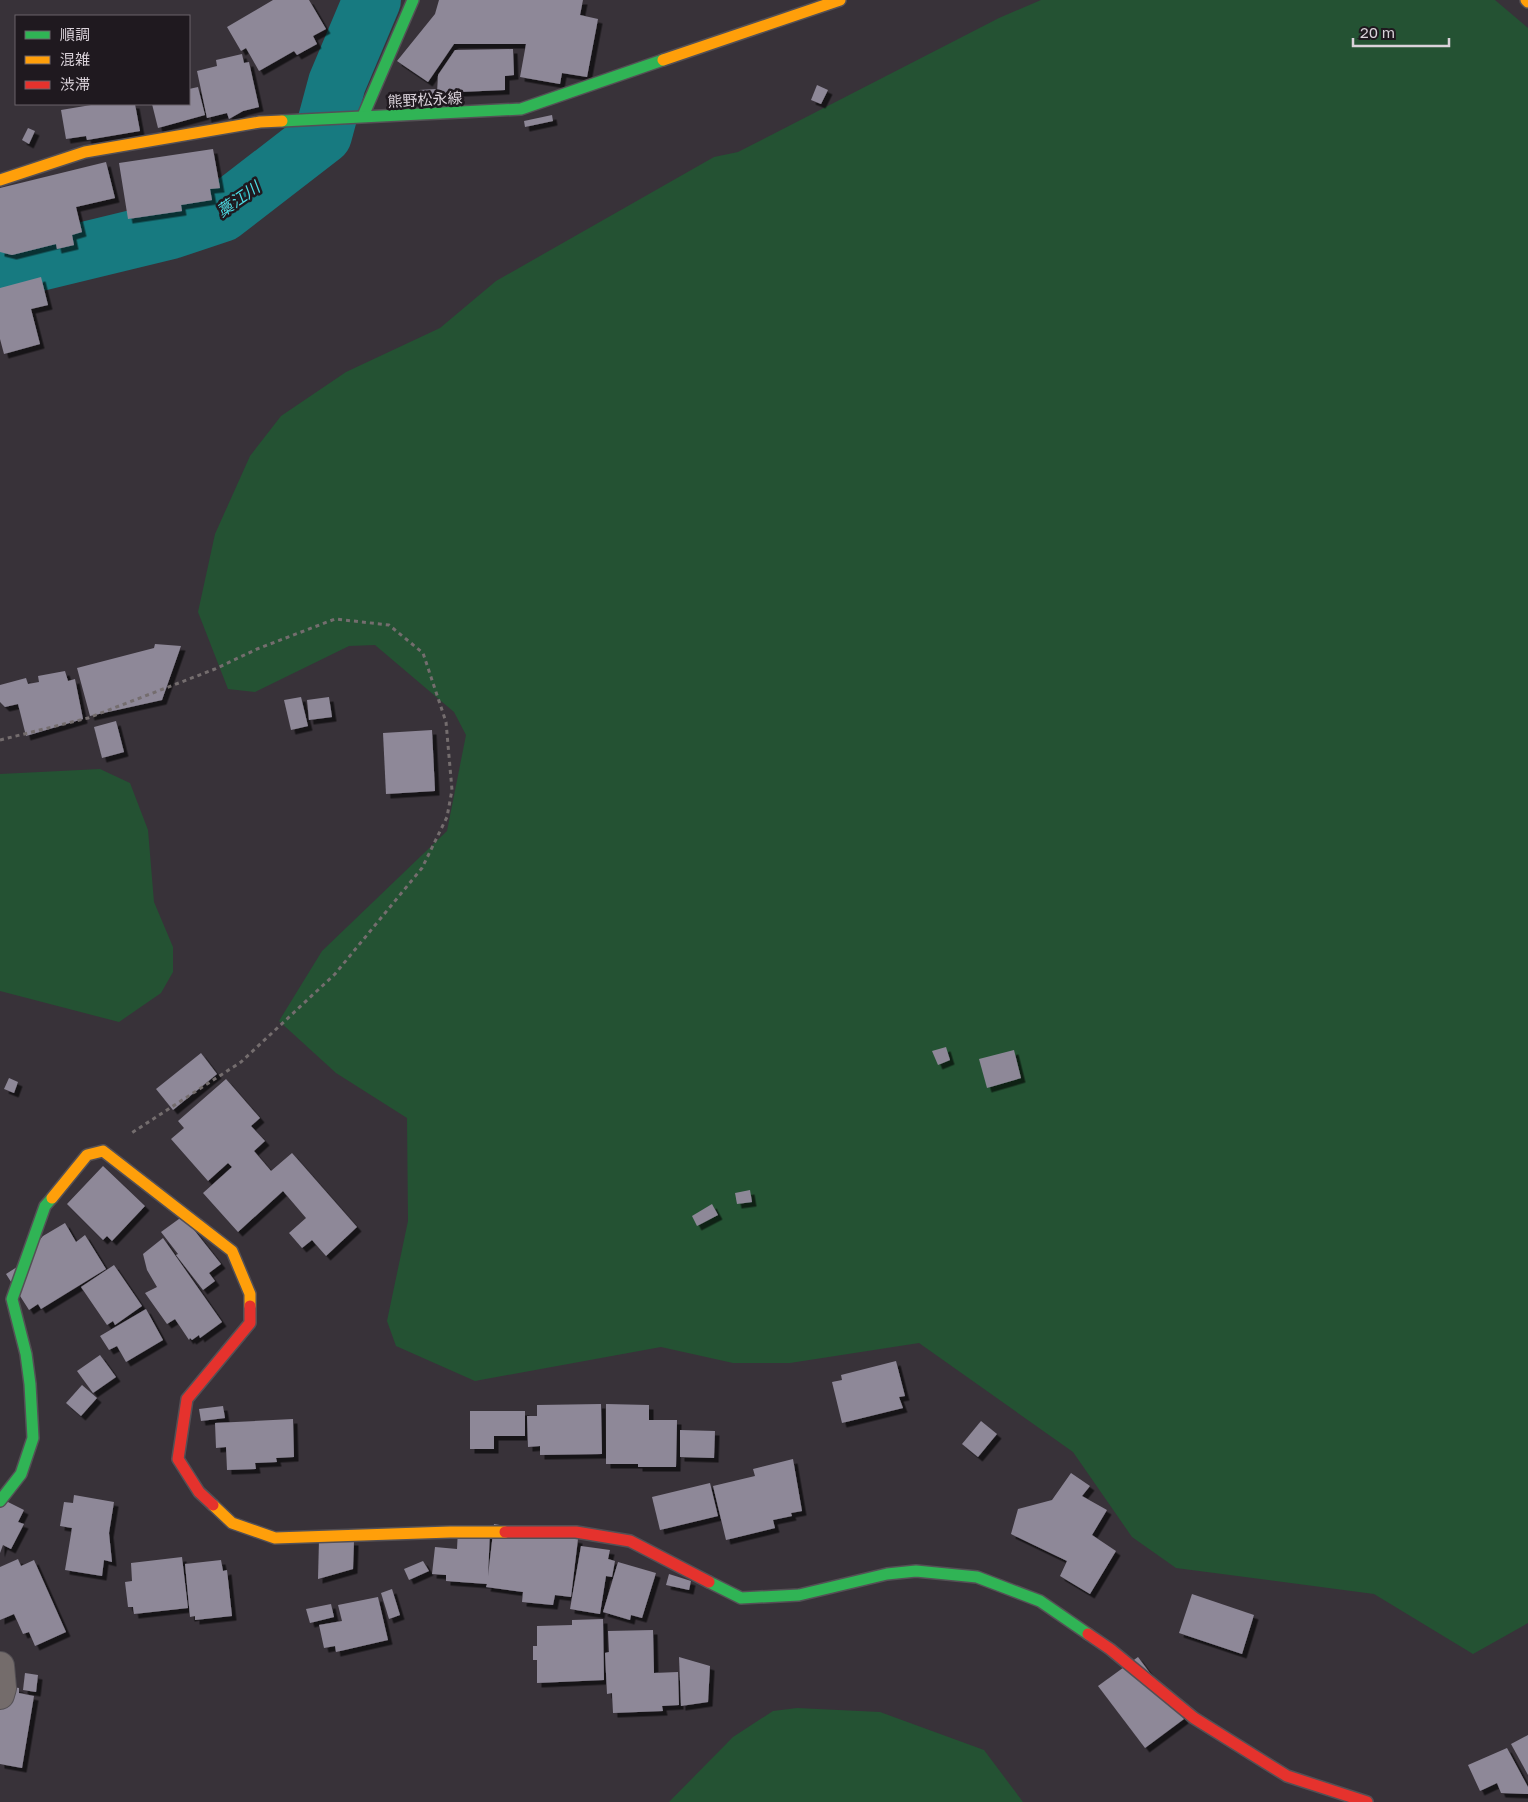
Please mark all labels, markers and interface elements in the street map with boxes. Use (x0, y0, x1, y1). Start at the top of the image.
legend (15, 15, 190, 105)
scale bar (1353, 15, 1449, 47)
text: 20 m (1360, 23, 1395, 41)
text: 順調 (60, 25, 90, 43)
text: 混雑 (60, 50, 90, 68)
text: 渋滞 (60, 75, 90, 93)
street label: 熊野松永線 (387, 88, 463, 110)
water label: 藁江川 (213, 176, 265, 221)

